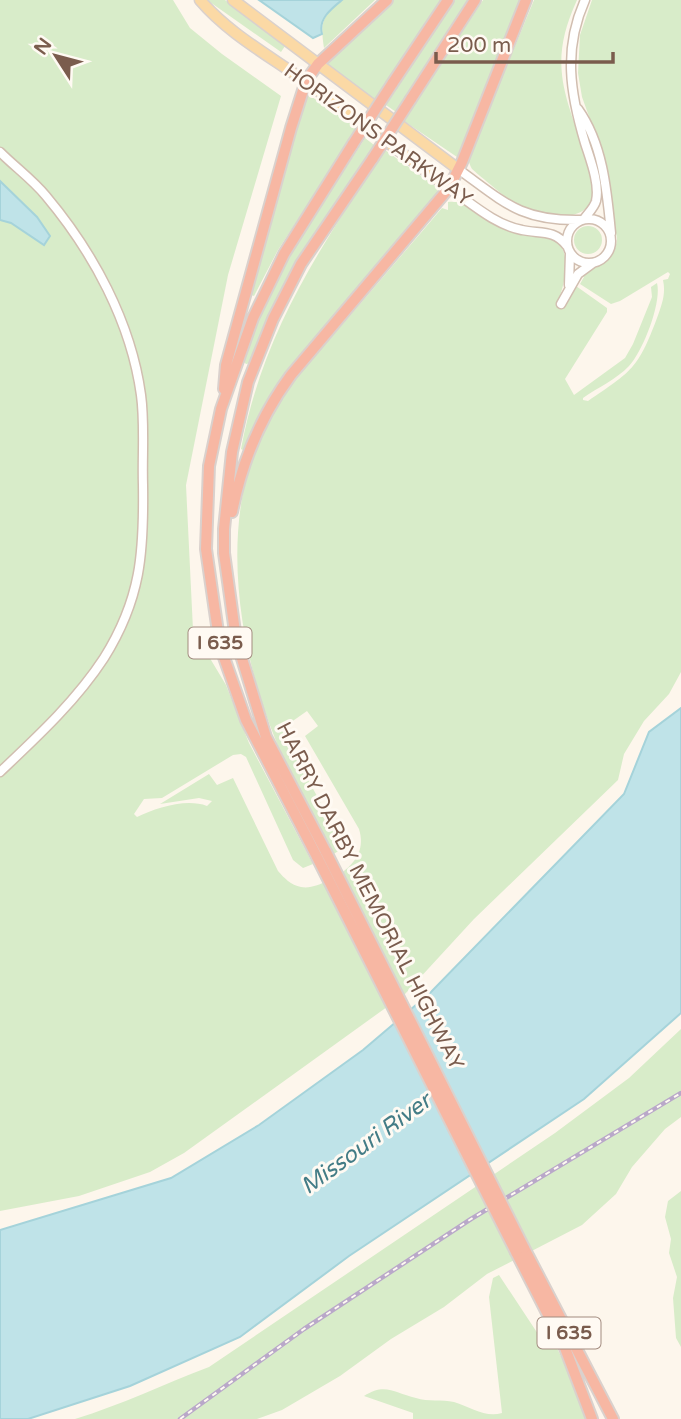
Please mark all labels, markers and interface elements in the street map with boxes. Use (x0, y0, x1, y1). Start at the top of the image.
north arrow (21, 21, 91, 91)
scale bar (436, 21, 613, 65)
text: 200 m (447, 33, 511, 58)
text: N (30, 34, 56, 59)
street label: HORIZONS PARKWAY (279, 58, 477, 212)
road number: I 635 (188, 628, 252, 658)
street label: HARRY DARBY MEMORIAL HIGHWAY (271, 718, 469, 1074)
water label: Missouri River (295, 1085, 439, 1201)
road number: I 635 (538, 1317, 600, 1348)

